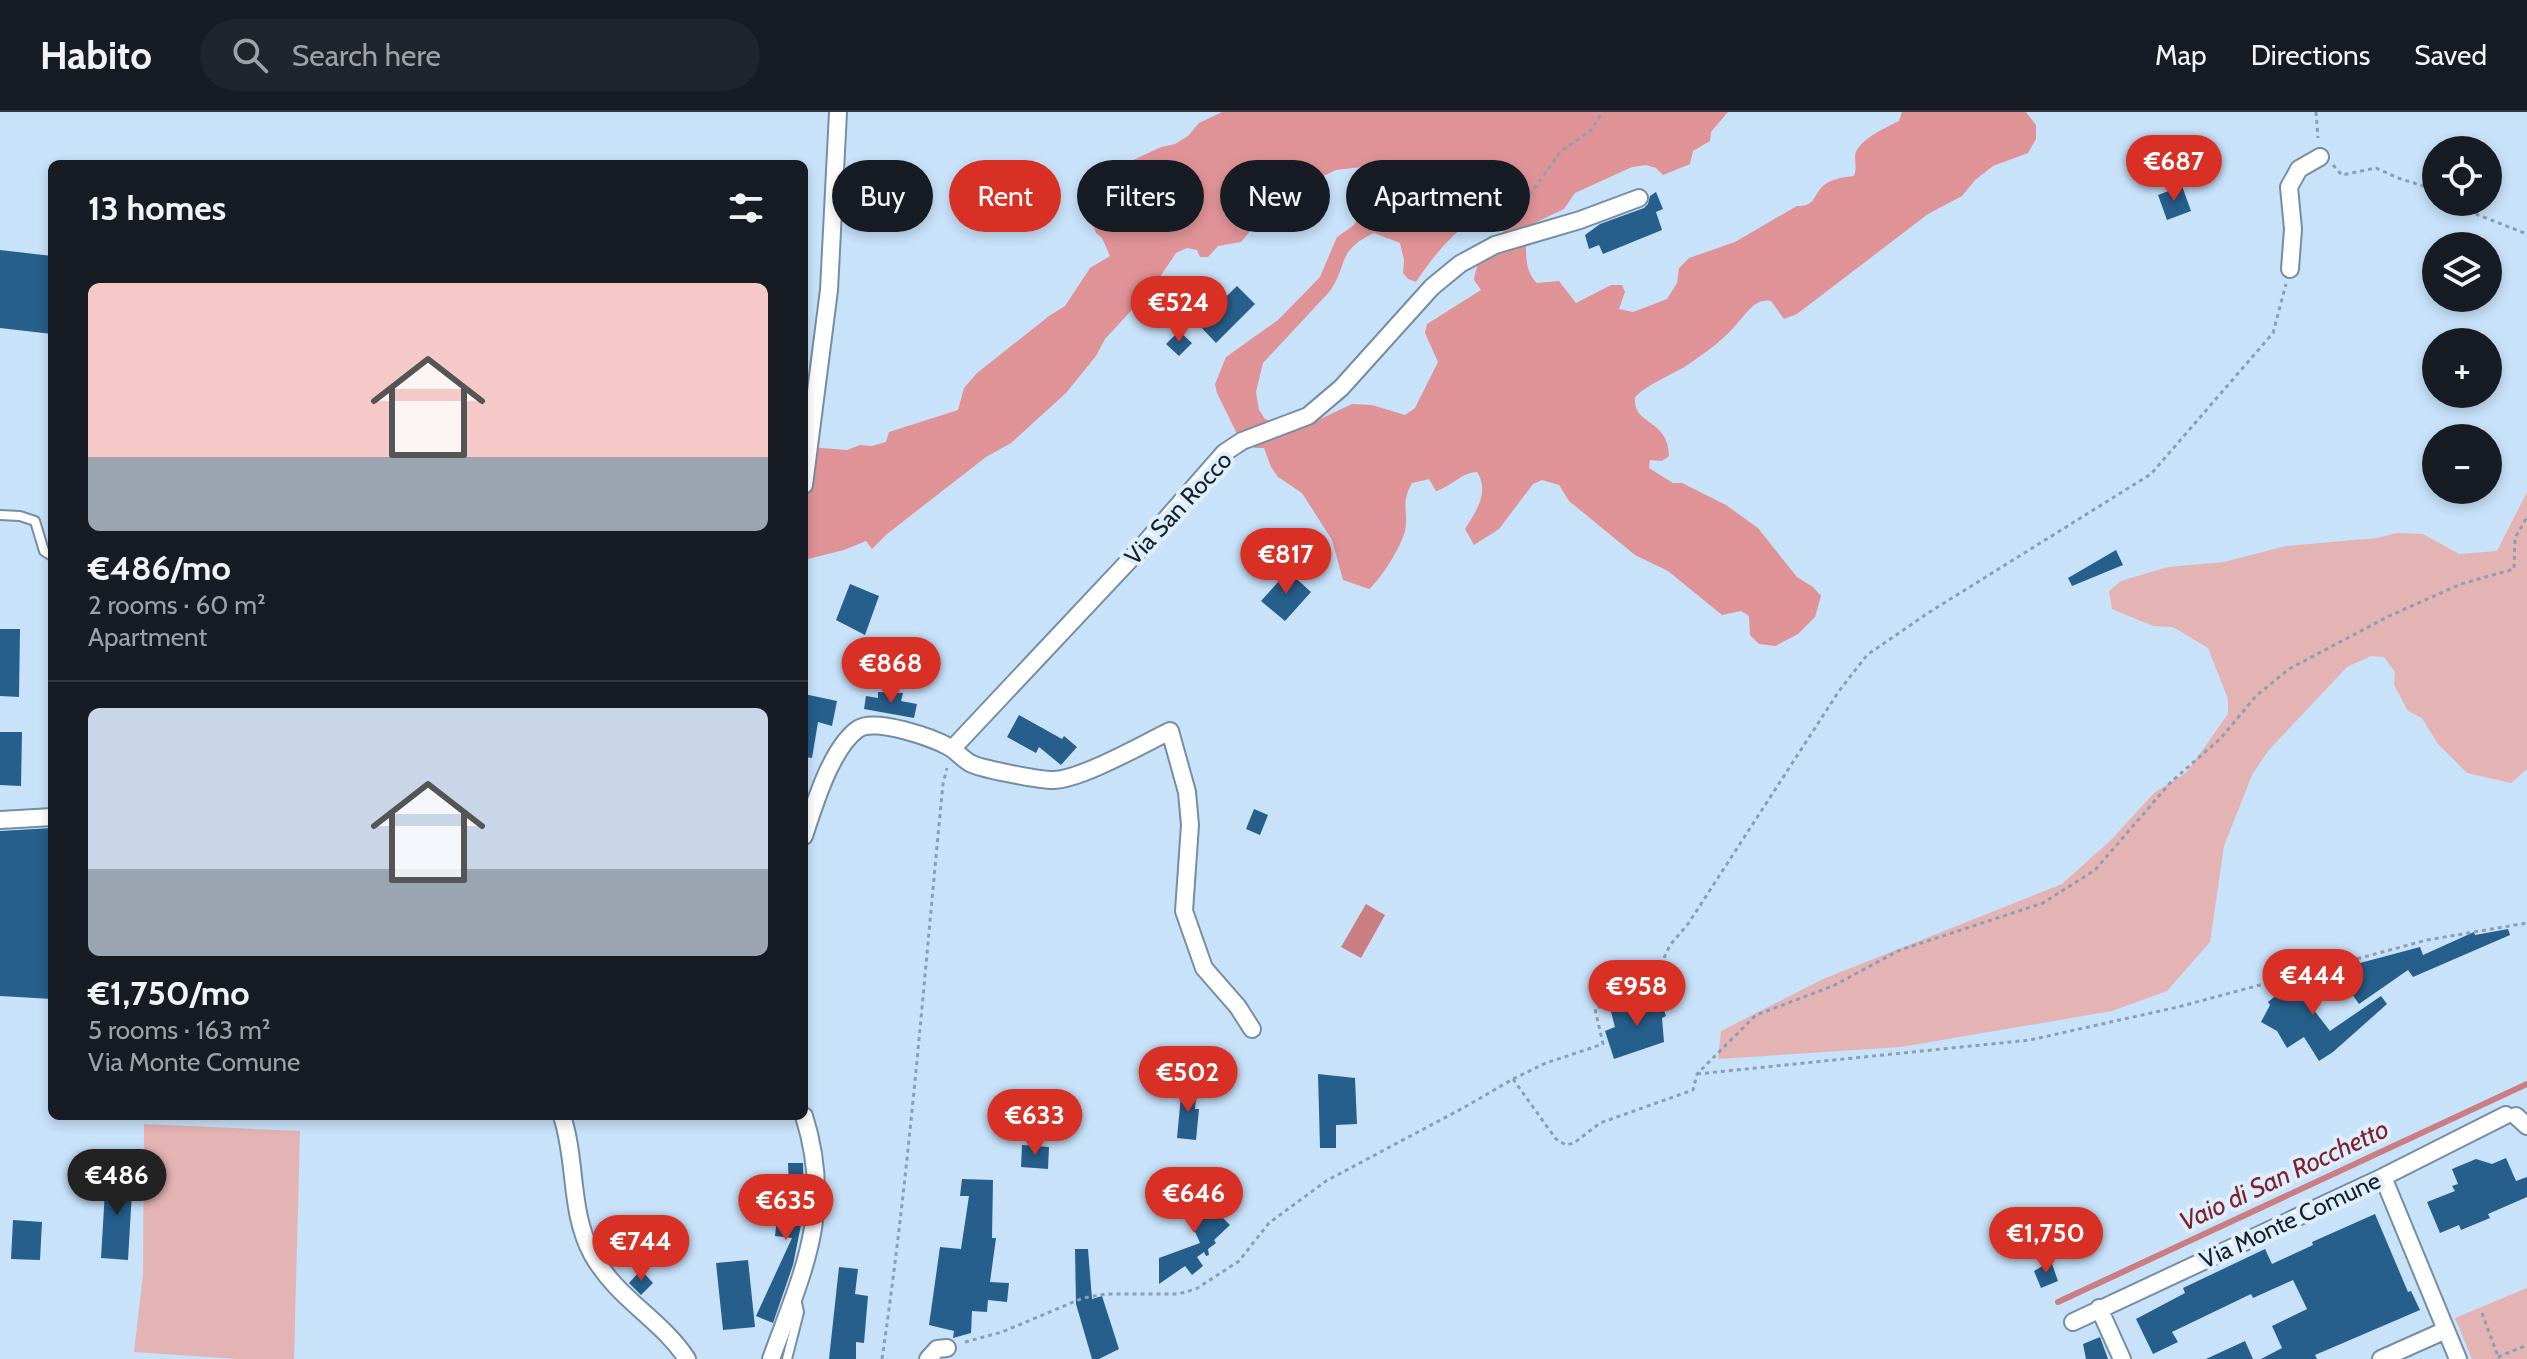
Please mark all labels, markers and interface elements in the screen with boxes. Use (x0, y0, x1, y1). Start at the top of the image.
search box (200, 19, 760, 91)
text: Habito (40, 32, 152, 79)
icon: search (228, 33, 272, 77)
text: Search here (292, 37, 441, 74)
text: Map (2155, 38, 2207, 72)
text: Directions (2251, 38, 2370, 72)
text: Saved (2414, 38, 2487, 72)
pin: €687 (2127, 135, 2221, 203)
map controls (2422, 136, 2502, 504)
button: locate (2422, 136, 2502, 216)
text: €687 (2144, 145, 2204, 177)
chip: Buy (832, 160, 933, 232)
chip: Rent (949, 160, 1061, 232)
chip: Filters (1077, 160, 1204, 232)
chip: New (1220, 160, 1330, 232)
chip: Apartment (1346, 160, 1530, 232)
icon: filters (724, 186, 768, 230)
text: 13 homes (88, 187, 226, 229)
button: layers (2422, 232, 2502, 312)
pin: €524 (1132, 276, 1226, 344)
text: €524 (1149, 286, 1209, 318)
button: + (2422, 328, 2502, 408)
icon: home (356, 335, 500, 479)
button: − (2422, 424, 2502, 504)
street label: Via San Rocco (1118, 445, 1238, 571)
pin: €817 (1239, 528, 1333, 596)
text: €817 (1258, 538, 1314, 570)
text: €486/mo (88, 547, 231, 589)
text: 2 rooms · 60 m² (88, 589, 266, 621)
text: Apartment (88, 621, 207, 653)
pin: €868 (844, 637, 938, 705)
text: €868 (860, 647, 922, 679)
icon: home (356, 760, 500, 904)
pin: €444 (2266, 949, 2360, 1017)
text: €444 (2280, 959, 2346, 991)
pin: €958 (1590, 960, 1684, 1028)
text: €958 (1607, 970, 1667, 1002)
text: €1,750/mo (88, 972, 250, 1014)
text: 5 rooms · 163 m² (88, 1014, 270, 1046)
text: Via Monte Comune (88, 1046, 300, 1078)
pin: €502 (1141, 1046, 1235, 1114)
text: €502 (1157, 1056, 1219, 1088)
pin: €633 (988, 1089, 1082, 1157)
text: €633 (1005, 1099, 1065, 1131)
water label: Vaio di San Rocchetto (2174, 1113, 2394, 1237)
pin: €486 (70, 1149, 164, 1217)
text: €486 (85, 1159, 149, 1191)
street label: Via Monte Comune (2195, 1165, 2385, 1275)
pin: €646 (1147, 1167, 1241, 1235)
pin: €635 (739, 1174, 833, 1242)
text: €646 (1163, 1177, 1225, 1209)
text: €635 (756, 1184, 816, 1216)
pin: €1,750 (1981, 1207, 2111, 1275)
pin: €744 (594, 1215, 688, 1283)
text: €1,750 (2007, 1217, 2085, 1249)
text: €744 (610, 1225, 672, 1257)

